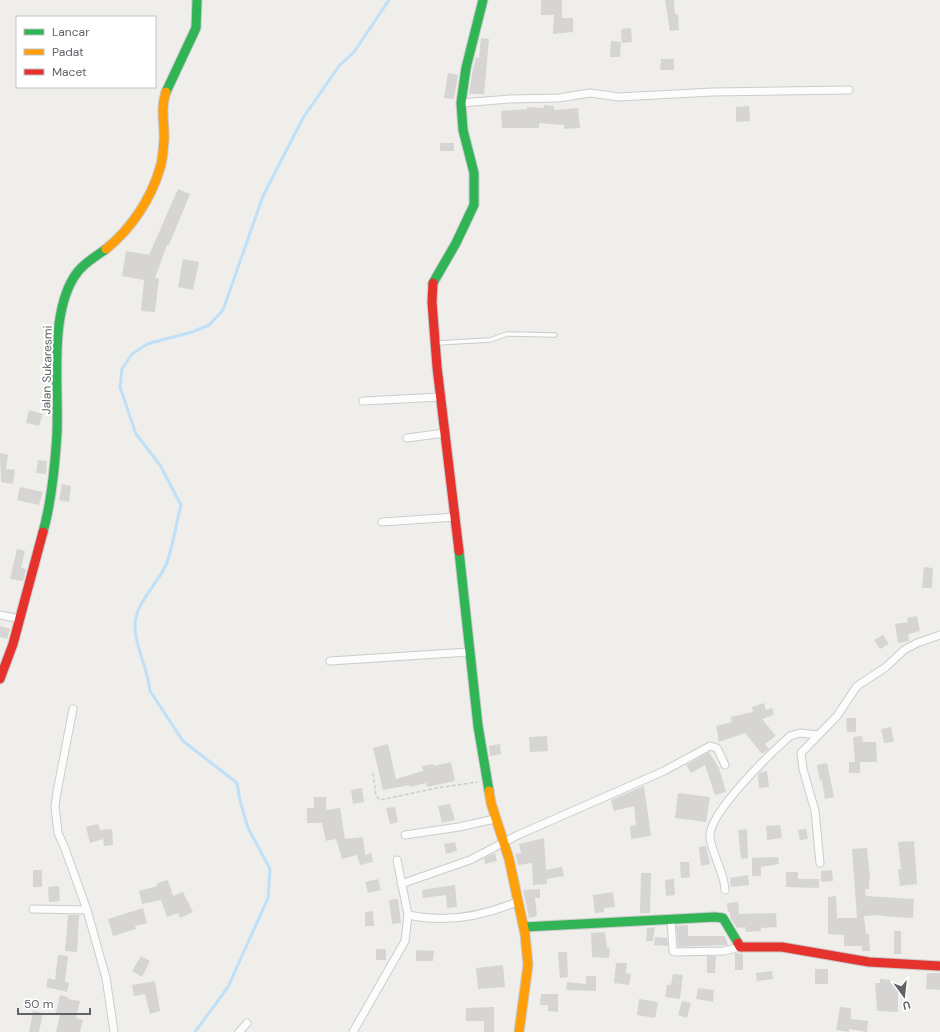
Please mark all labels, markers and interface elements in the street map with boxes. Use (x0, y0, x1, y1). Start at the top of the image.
legend (16, 16, 156, 88)
text: Lancar (52, 24, 90, 40)
text: Padat (52, 44, 84, 60)
text: Macet (52, 64, 87, 80)
street label: Jalan Sukaresmi (38, 325, 56, 415)
north arrow (884, 976, 924, 1016)
scale bar (18, 990, 90, 1016)
text: 50 m (24, 996, 53, 1012)
text: U (901, 998, 912, 1013)

